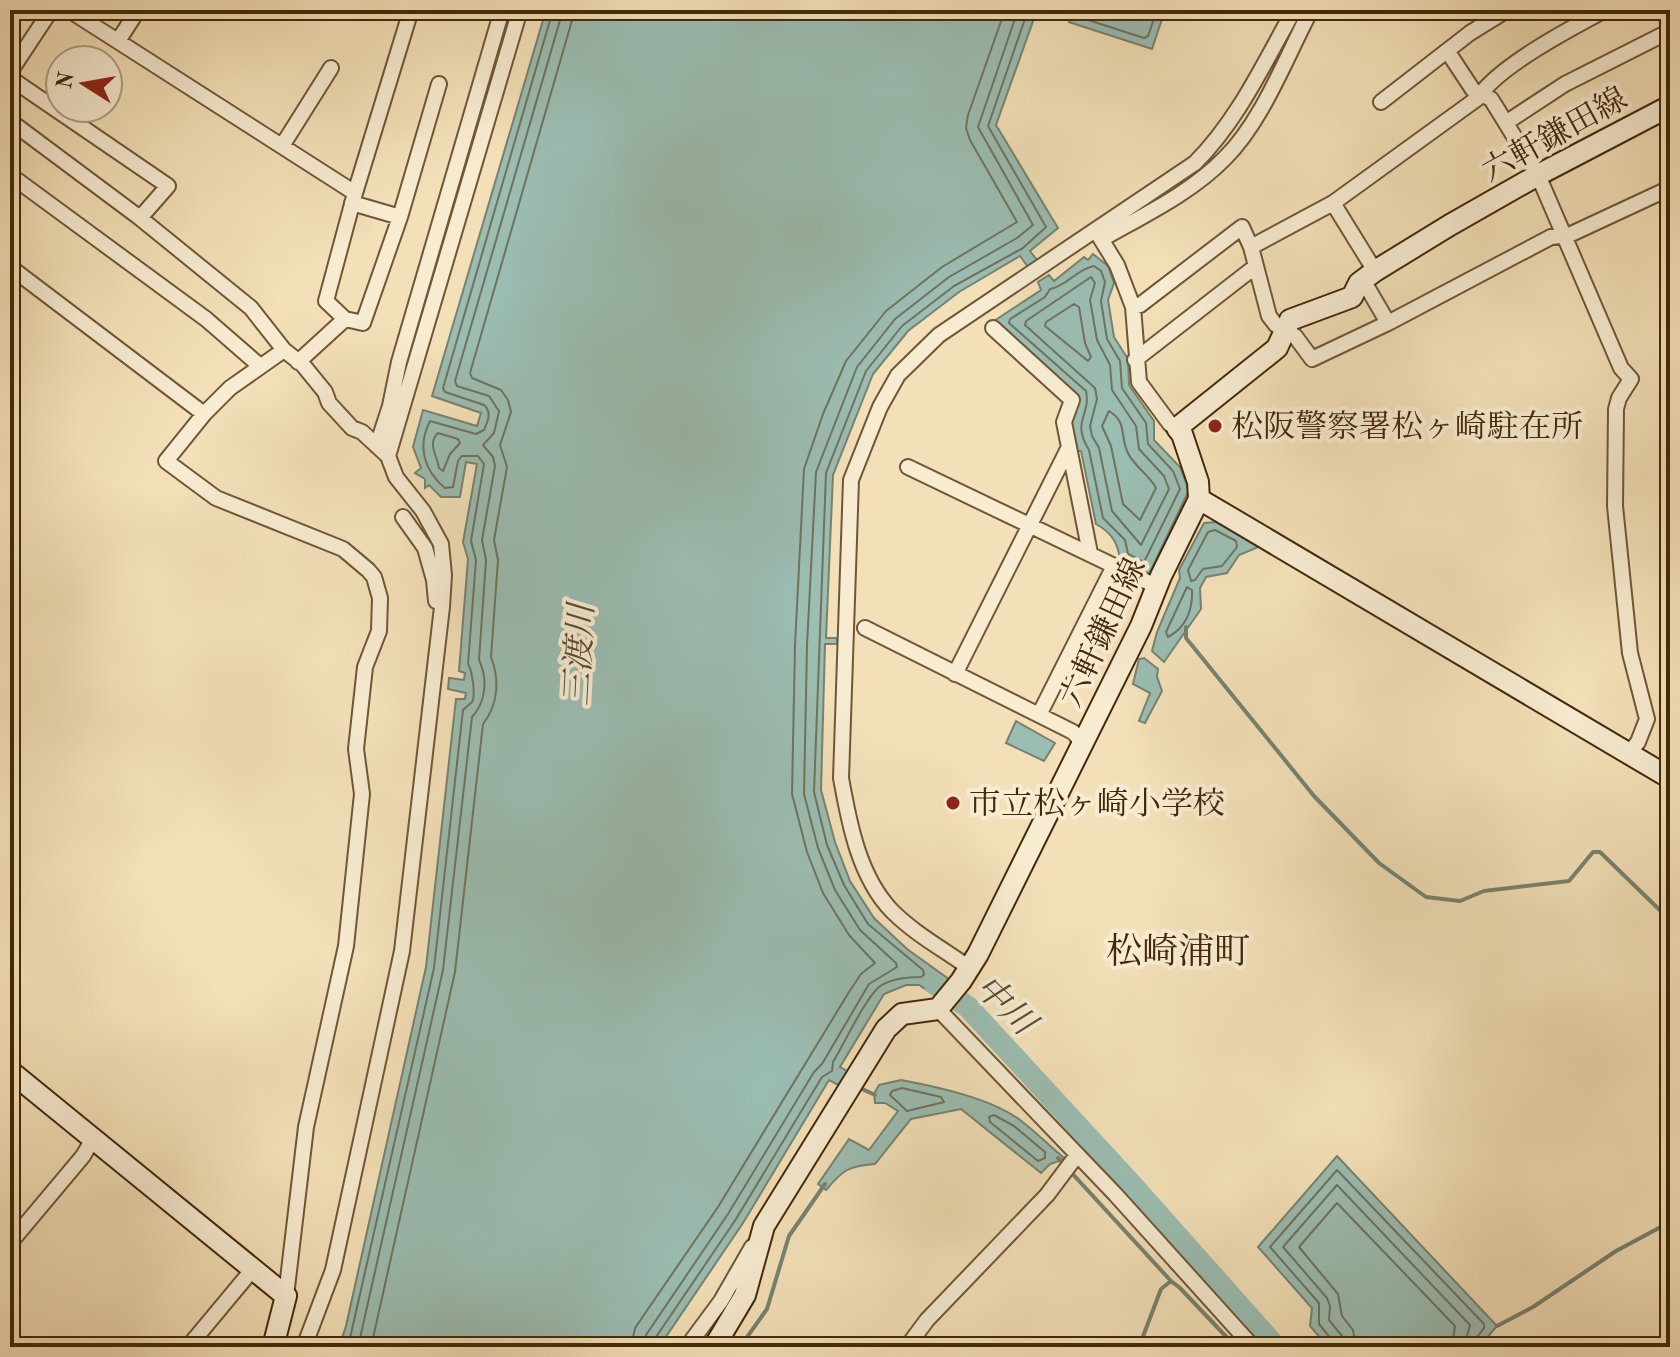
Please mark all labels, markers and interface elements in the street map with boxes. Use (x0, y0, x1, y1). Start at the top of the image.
north arrow (44, 44, 124, 124)
text: N (54, 70, 79, 91)
street label: 六軒鎌田線 (1476, 80, 1633, 189)
place label: 松阪警察署松ヶ崎駐在所 (1231, 409, 1583, 445)
marker: 松阪警察署松ヶ崎駐在所 (1206, 417, 1224, 435)
street label: 六軒鎌田線 (1053, 552, 1153, 713)
water label: 三渡川 (558, 599, 601, 707)
place label: 市立松ヶ崎小学校 (969, 787, 1225, 822)
marker: 市立松ヶ崎小学校 (944, 794, 962, 812)
district label: 松崎浦町 (1106, 932, 1250, 972)
water label: 中川 (968, 968, 1045, 1045)

